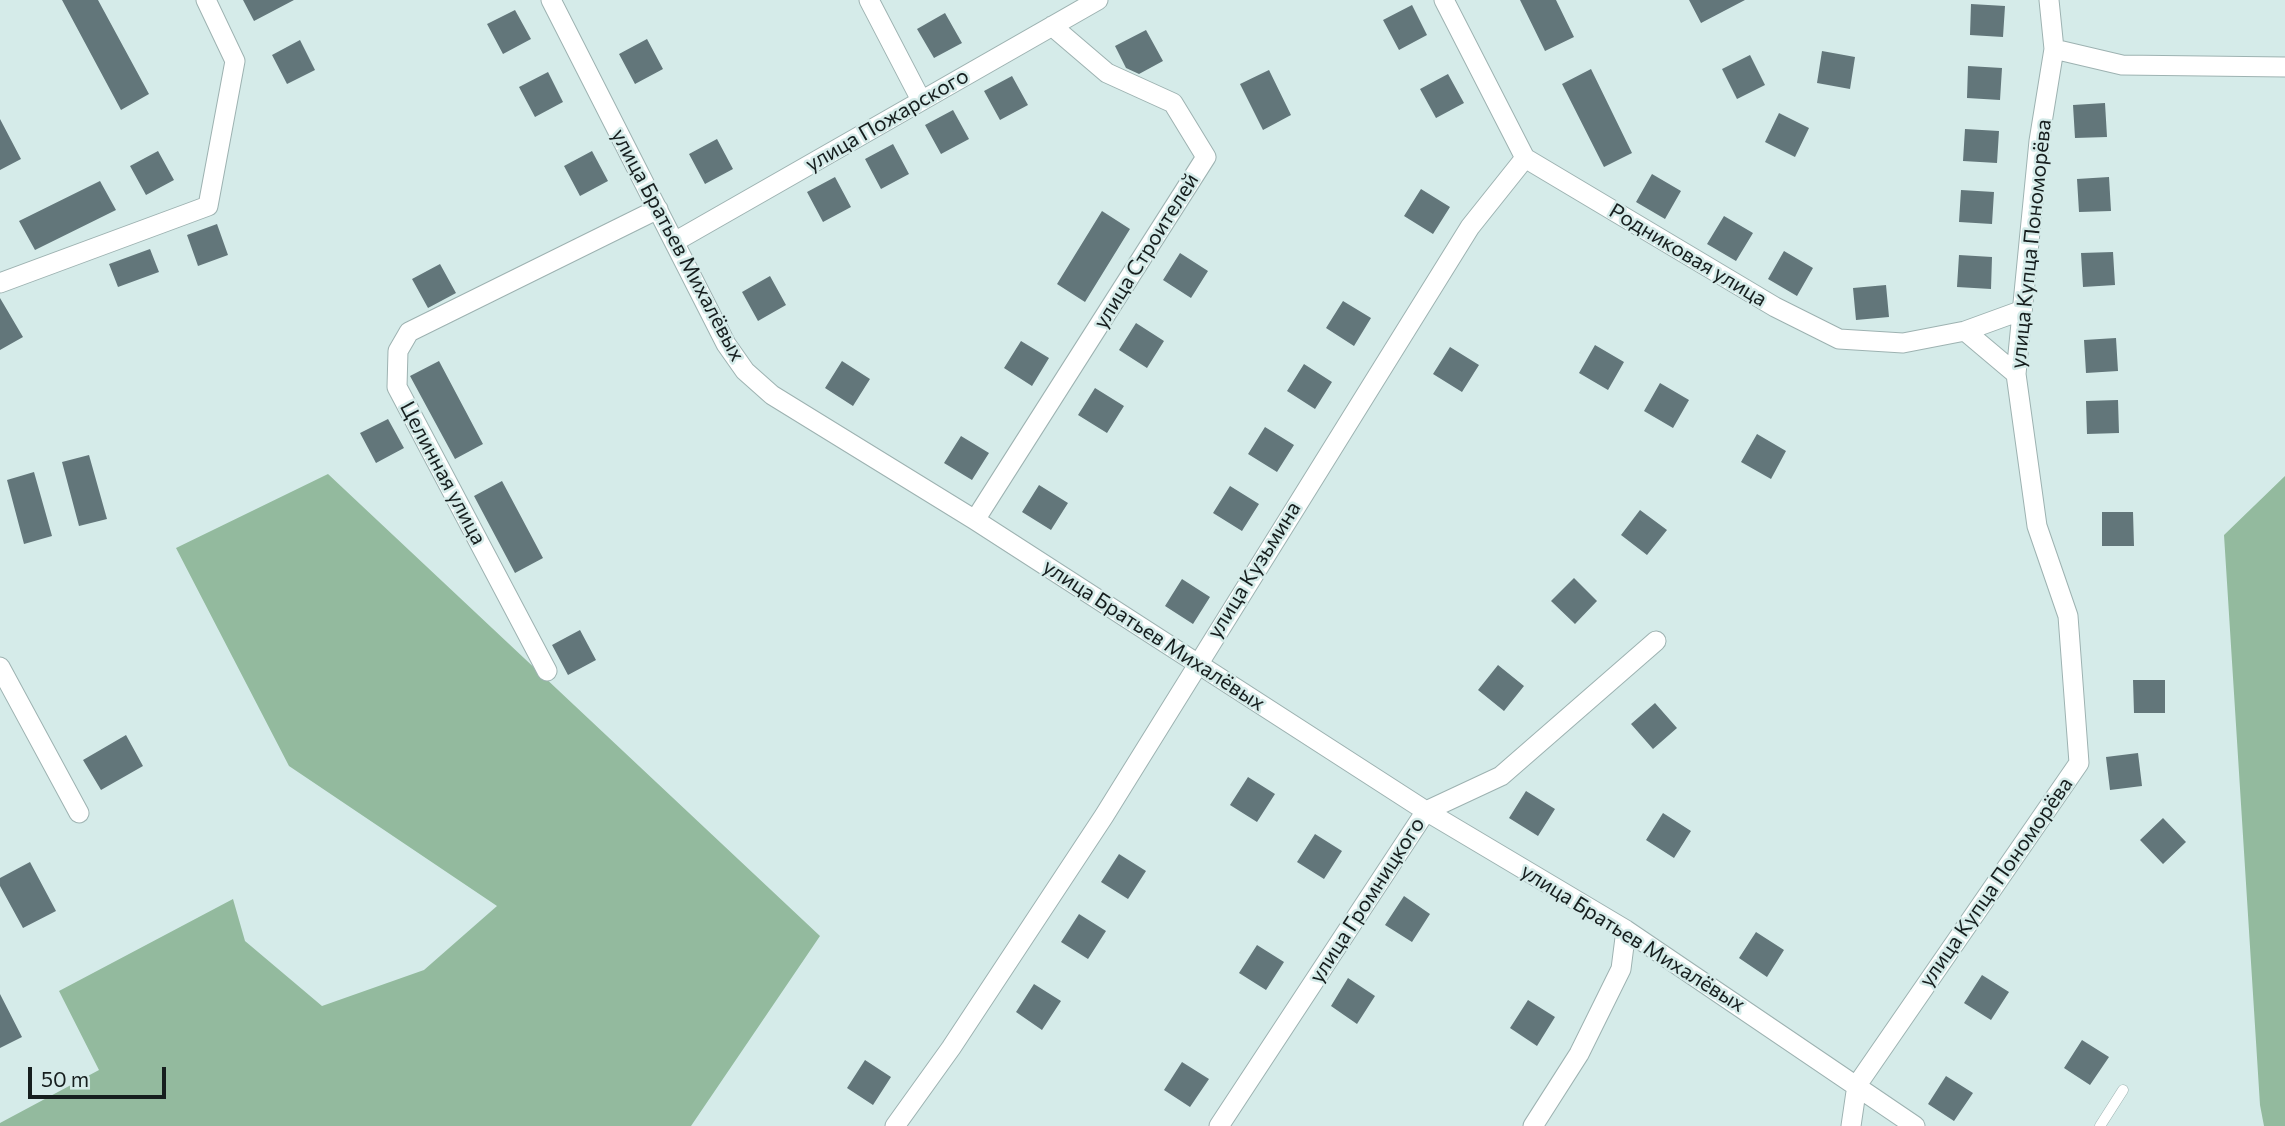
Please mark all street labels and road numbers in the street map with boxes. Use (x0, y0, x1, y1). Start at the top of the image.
street label: улица Пожарского (801, 63, 973, 177)
street label: улица Купца Пономорёва (2005, 118, 2057, 370)
street label: улица Братьев Михалёвых (606, 124, 750, 366)
street label: улица Строителей (1088, 169, 1204, 333)
street label: Родниковая улица (1605, 198, 1771, 312)
street label: Целинная улица (395, 397, 491, 549)
street label: улица Кузьмина (1202, 497, 1306, 643)
street label: улица Братьев Михалёвых (1038, 554, 1270, 716)
street label: улица Купца Пономорёва (1914, 772, 2078, 992)
street label: улица Громницкого (1304, 812, 1430, 988)
street label: улица Братьев Михалёвых (1516, 859, 1750, 1017)

